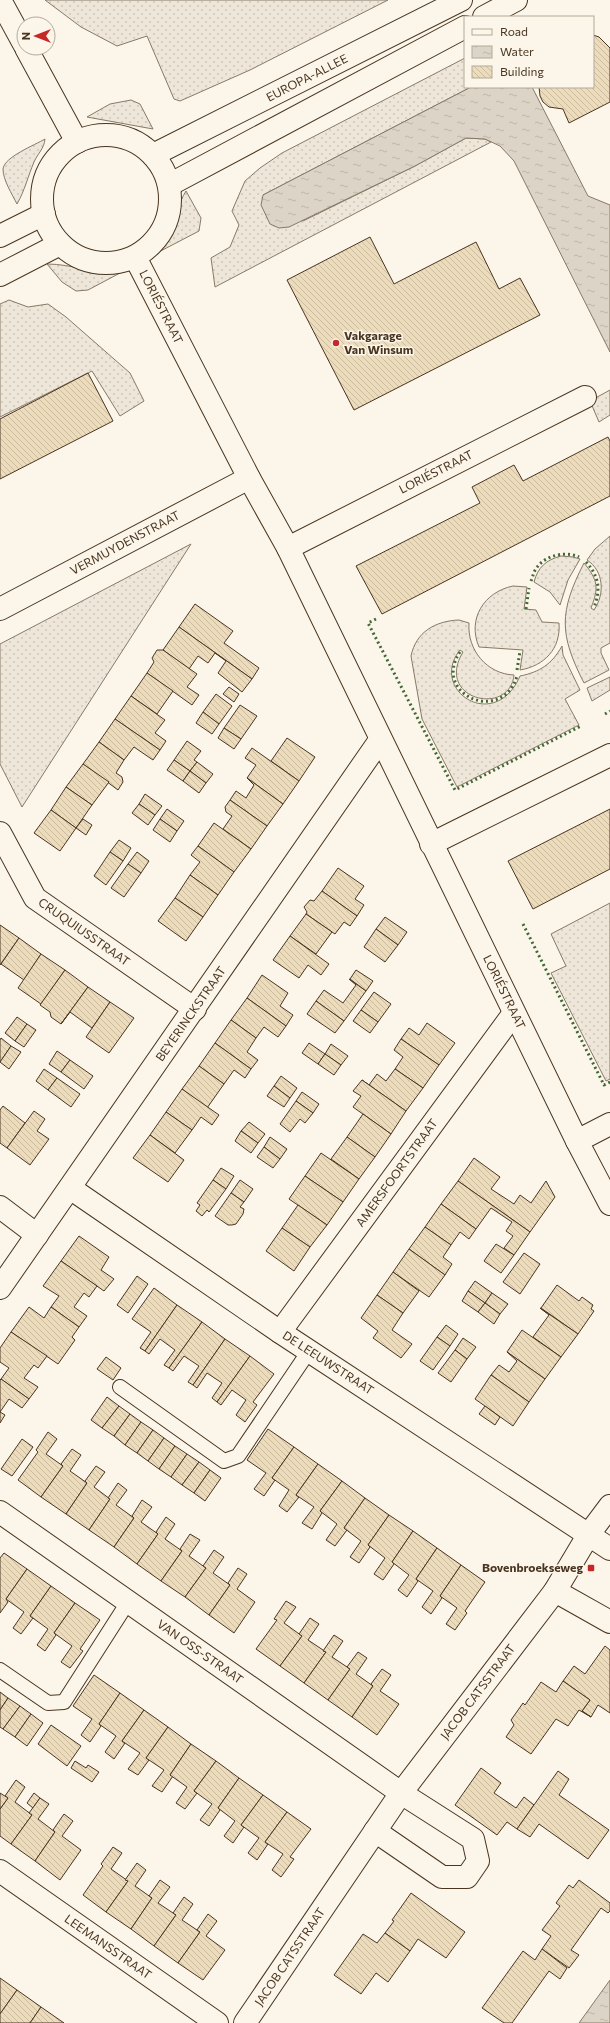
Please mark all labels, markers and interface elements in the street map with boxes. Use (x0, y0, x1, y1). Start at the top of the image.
north arrow (16, 16, 56, 56)
legend (464, 16, 594, 88)
text: Road (500, 24, 528, 38)
text: N (19, 32, 32, 40)
text: Water (500, 44, 534, 58)
street label: EUROPA-ALLEE (263, 51, 350, 104)
text: Building (500, 64, 544, 78)
street label: LORIÉSTRAAT (137, 267, 187, 346)
place label: Vakgarage Van Winsum (344, 328, 413, 356)
marker: Vakgarage Van Winsum (331, 338, 341, 348)
street label: LORIÉSTRAAT (396, 446, 475, 496)
street label: VERMUYDENSTRAAT (67, 507, 182, 577)
street label: CRUQUIUSSTRAAT (36, 894, 133, 968)
street label: LORIÉSTRAAT (481, 952, 529, 1031)
street label: BEYERINCKSTRAAT (152, 963, 228, 1063)
street label: AMERSFOORTSTRAAT (352, 1116, 440, 1229)
street label: DE LEEUWSTRAAT (280, 1327, 377, 1397)
place label: Bovenbroekseweg (482, 1560, 583, 1574)
marker: Bovenbroekseweg (586, 1563, 596, 1573)
street label: VAN OSS-STRAAT (155, 1616, 247, 1686)
street label: JACOB CATSSTRAAT (437, 1641, 519, 1742)
street label: JACOB CATSSTRAAT (251, 1904, 328, 2009)
street label: LEEMANSSTRAAT (62, 1911, 155, 1982)

